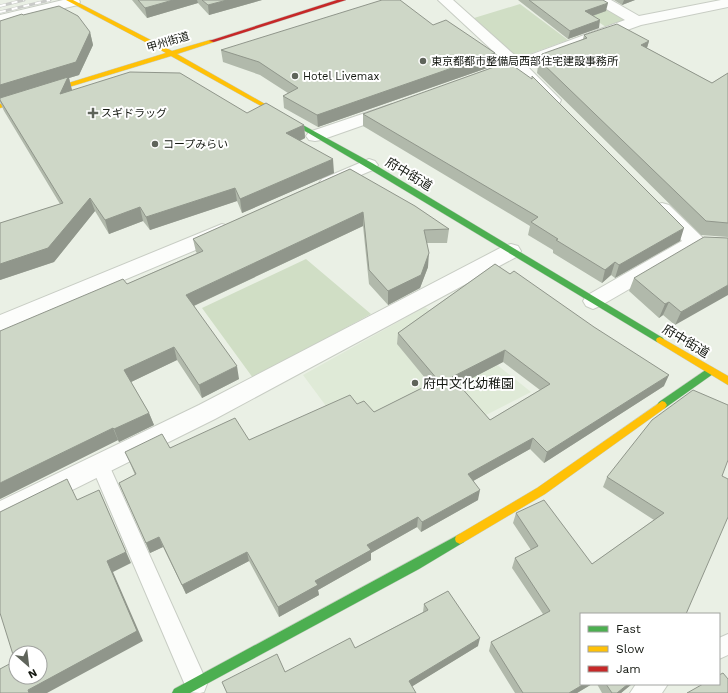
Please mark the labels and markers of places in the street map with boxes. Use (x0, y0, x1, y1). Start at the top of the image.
place label: 東京都都市整備局西部住宅建設事務所 (431, 55, 619, 68)
marker: 東京都都市整備局西部住宅建設事務所 (418, 56, 428, 66)
place label: Hotel Livemax (303, 70, 379, 83)
marker: Hotel Livemax (290, 71, 300, 81)
place label: スギドラッグ (101, 107, 167, 120)
marker: スギドラッグ (88, 108, 98, 118)
place label: コープみらい (163, 138, 228, 151)
marker: コープみらい (150, 139, 160, 149)
place label: 府中文化幼稚園 (423, 376, 514, 391)
marker: 府中文化幼稚園 (410, 378, 420, 388)

